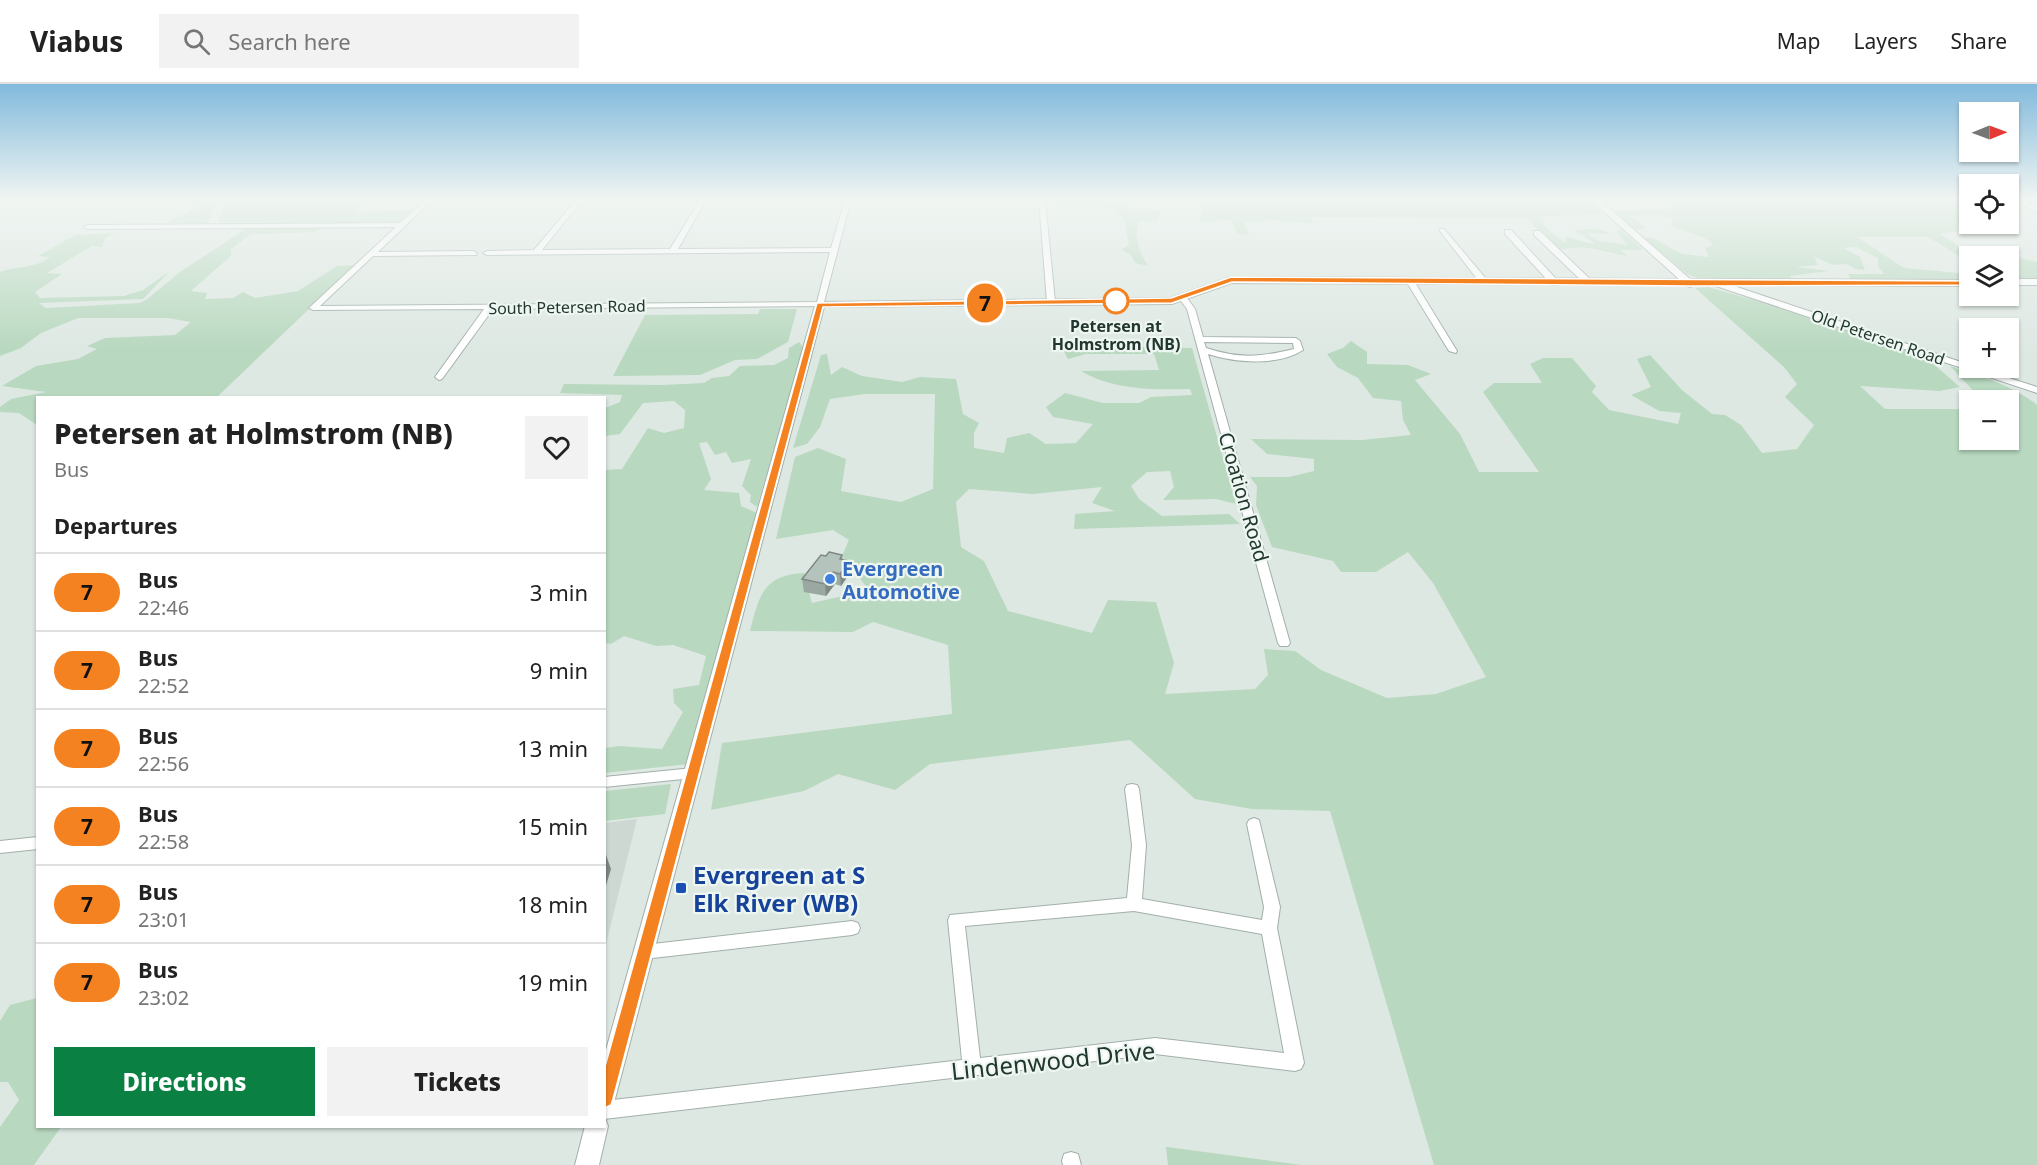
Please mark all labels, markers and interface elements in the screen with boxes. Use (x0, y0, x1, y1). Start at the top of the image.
search box (159, 14, 579, 68)
text: Viabus (30, 22, 123, 60)
icon: search (180, 25, 213, 58)
text: Search here (228, 26, 351, 56)
text: Map (1777, 27, 1821, 55)
text: Layers (1854, 27, 1918, 55)
text: Share (1951, 27, 2007, 55)
north arrow (1959, 102, 2019, 162)
map controls (1959, 102, 2019, 450)
button: locate (1959, 174, 2019, 234)
button: layers (1959, 246, 2019, 306)
line badge: 7 (966, 284, 1004, 322)
marker: Petersen at Holmstrom (NB) (1103, 288, 1129, 314)
text: 7 (979, 289, 991, 317)
street label: South Petersen Road (488, 295, 646, 319)
street label: Old Petersen Road (1808, 304, 1948, 370)
place label: Petersen at Holmstrom (NB) (1052, 315, 1180, 355)
button: + (1959, 318, 2019, 378)
button: − (1959, 390, 2019, 450)
text: Petersen at Holmstrom (NB) (54, 414, 453, 452)
button: heart (525, 416, 588, 479)
street label: Croation Road (1213, 429, 1275, 565)
text: Bus (54, 456, 89, 483)
text: Departures (54, 510, 178, 540)
place label: Evergreen Automotive (842, 555, 960, 605)
text: Bus (138, 564, 178, 594)
marker: Evergreen Automotive (823, 572, 837, 586)
text: 3 min (530, 577, 588, 607)
text: 7 (81, 578, 93, 606)
text: 22:46 (138, 594, 189, 621)
text: Bus (138, 642, 178, 672)
text: 9 min (530, 655, 588, 685)
text: 7 (81, 656, 93, 684)
text: 22:52 (138, 672, 189, 699)
text: Bus (138, 720, 178, 750)
text: 13 min (517, 733, 588, 763)
text: 7 (81, 734, 93, 762)
text: 22:56 (138, 750, 189, 777)
text: Bus (138, 798, 178, 828)
text: 15 min (517, 811, 588, 841)
text: 7 (81, 812, 93, 840)
text: 22:58 (138, 828, 189, 855)
place label: Evergreen at S Elk River (WB) (693, 858, 865, 919)
text: Bus (138, 876, 178, 906)
marker: Evergreen at S Elk River (WB) (674, 881, 688, 895)
text: 18 min (517, 889, 588, 919)
text: 7 (81, 890, 93, 918)
text: 23:01 (138, 906, 189, 933)
text: Bus (138, 954, 178, 984)
text: 19 min (517, 967, 588, 997)
text: 7 (81, 968, 93, 996)
text: 23:02 (138, 984, 189, 1011)
street label: Lindenwood Drive (949, 1033, 1157, 1087)
button: Directions (54, 1047, 315, 1116)
button: Tickets (327, 1047, 588, 1116)

